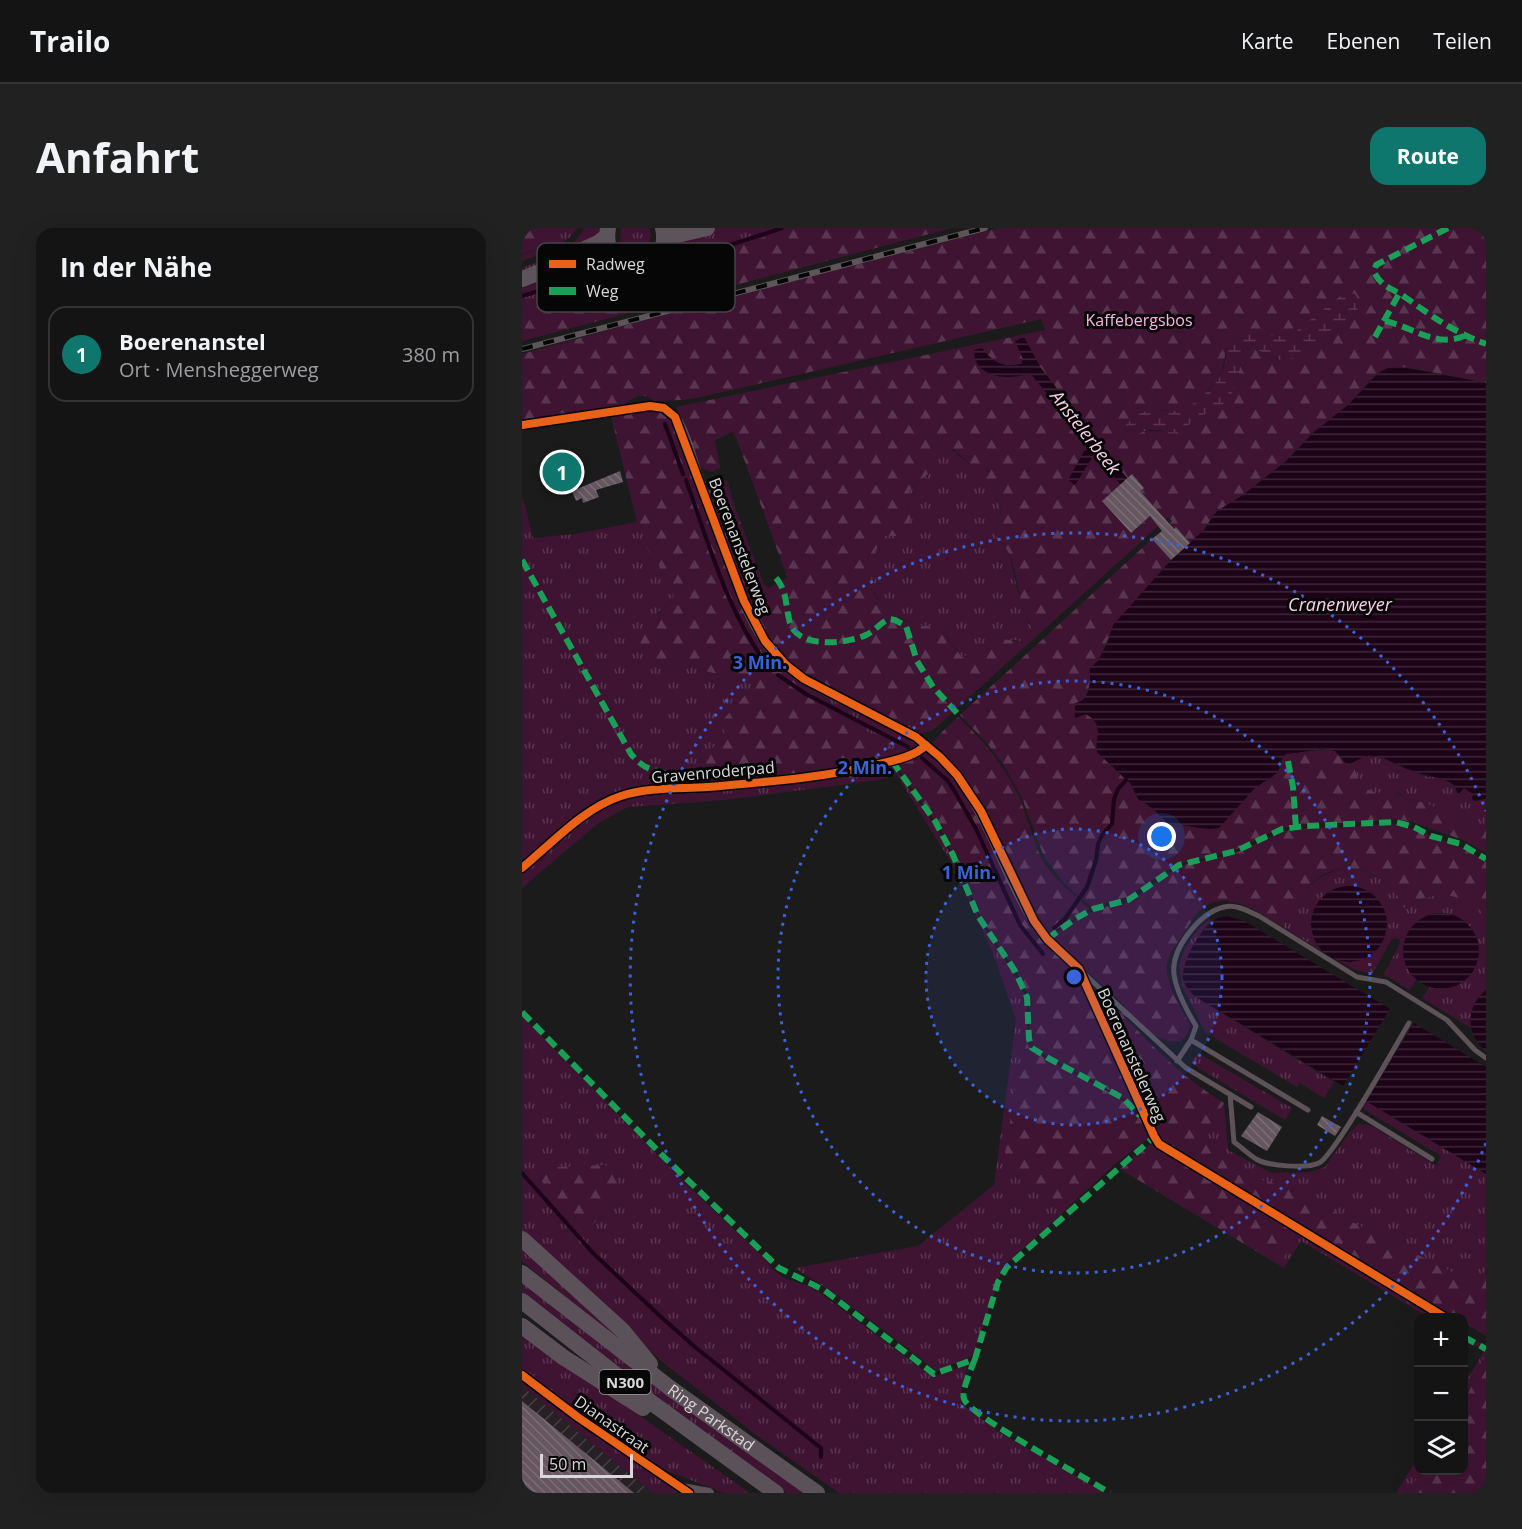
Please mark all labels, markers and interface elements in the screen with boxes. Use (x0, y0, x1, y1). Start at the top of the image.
text: Trailo (30, 22, 110, 60)
text: Karte (1241, 27, 1294, 55)
text: Ebenen (1327, 27, 1400, 55)
text: Teilen (1433, 27, 1492, 55)
button: Route (1370, 127, 1486, 185)
text: Anfahrt (36, 128, 199, 185)
legend (537, 243, 735, 312)
text: In der Nähe (60, 249, 212, 285)
text: Radweg (586, 253, 645, 275)
text: Weg (586, 280, 619, 302)
park label: Kaffebergsbos (1085, 309, 1193, 331)
text: Boerenanstel (119, 326, 266, 356)
text: 1 (76, 341, 87, 368)
text: 380 m (402, 341, 460, 368)
text: Ort · Mensheggerweg (119, 356, 319, 383)
water label: Anstelerbeek (1044, 383, 1127, 480)
pin: 1 (542, 450, 582, 494)
street label: Boerenanstelerweg (704, 474, 776, 618)
water label: Cranenweyer (1288, 592, 1393, 616)
text: 3 Min. (733, 650, 787, 674)
text: 2 Min. (838, 755, 892, 779)
street label: Gravenroderpad (650, 756, 776, 788)
your location (1147, 822, 1176, 851)
text: 1 Min. (942, 860, 996, 884)
centre of rings (1064, 967, 1084, 987)
street label: Boerenanstelerweg (1092, 984, 1172, 1126)
map controls (1414, 1313, 1468, 1475)
button: + (1414, 1313, 1468, 1367)
button: − (1414, 1367, 1468, 1421)
road number: N300 (600, 1370, 650, 1394)
street label: Ring Parkstad (663, 1379, 759, 1456)
street label: Dianastraat (570, 1390, 654, 1458)
button: layers (1414, 1421, 1468, 1475)
scale bar (540, 1451, 633, 1478)
text: 50 m (549, 1453, 586, 1475)

